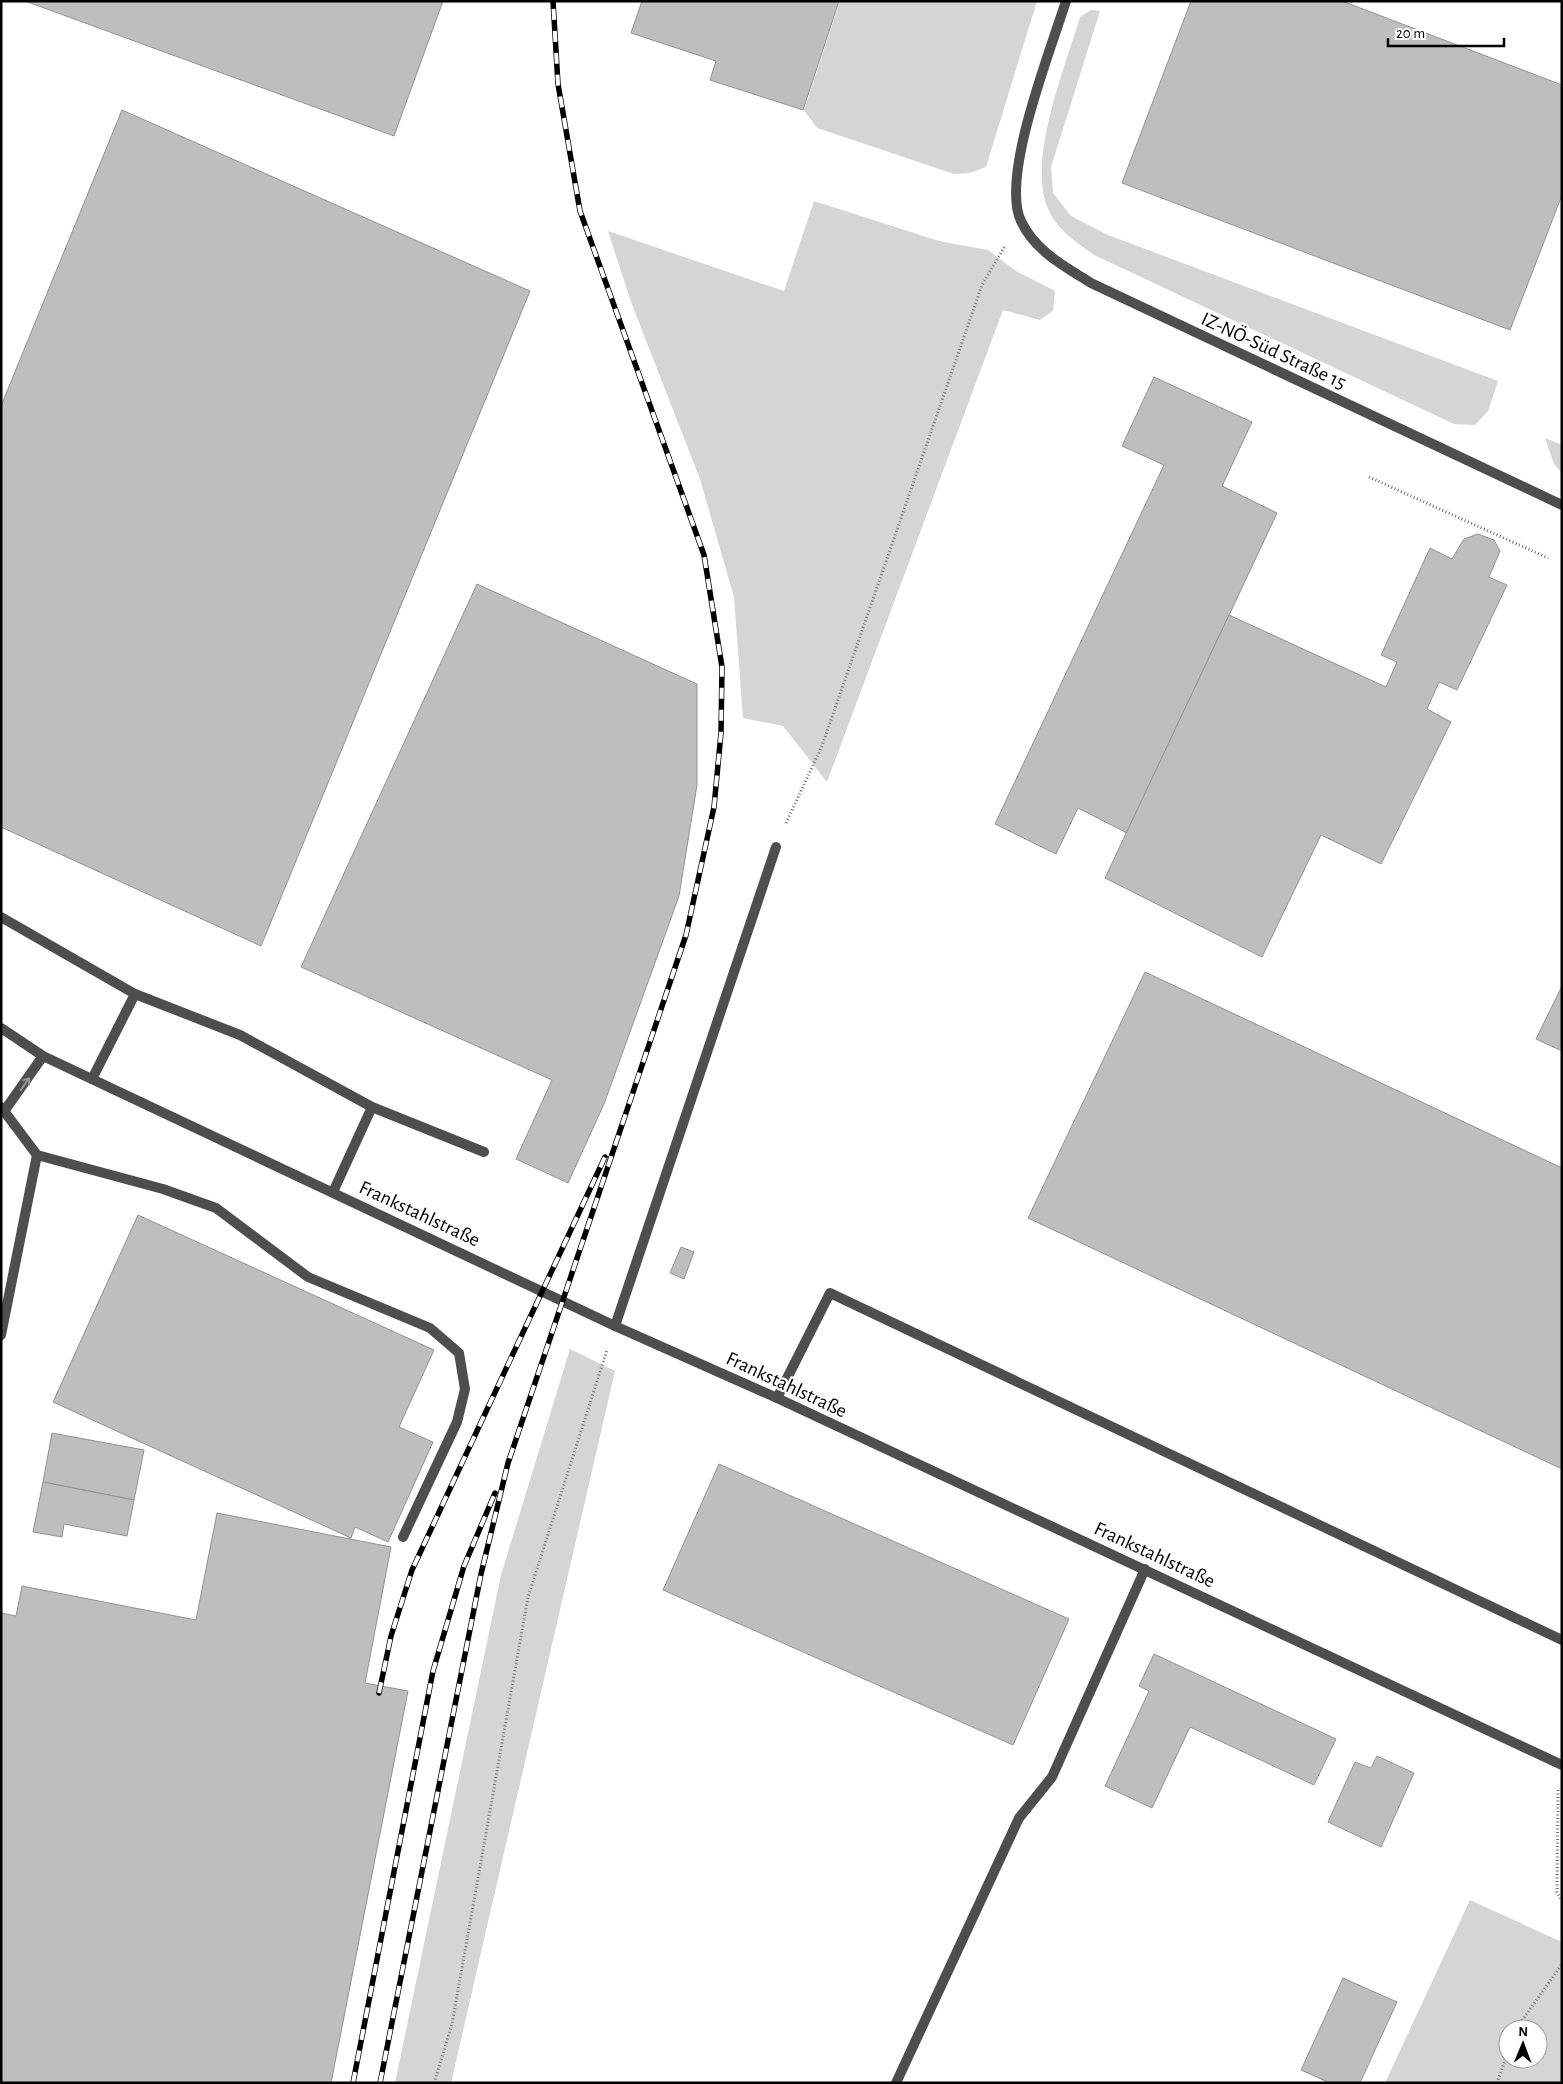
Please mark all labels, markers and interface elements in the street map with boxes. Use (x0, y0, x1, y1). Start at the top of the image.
scale bar (1388, 15, 1504, 47)
text: 20 m (1396, 26, 1425, 41)
street label: IZ-NÖ-Süd Straße 15 (1198, 309, 1349, 393)
one-way arrow (20, 1077, 30, 1091)
street label: Frankstahlstraße (356, 1177, 483, 1251)
street label: Frankstahlstraße (723, 1348, 850, 1422)
street label: Frankstahlstraße (1091, 1518, 1218, 1592)
north arrow (1498, 2019, 1548, 2069)
text: N (1518, 2025, 1528, 2039)

